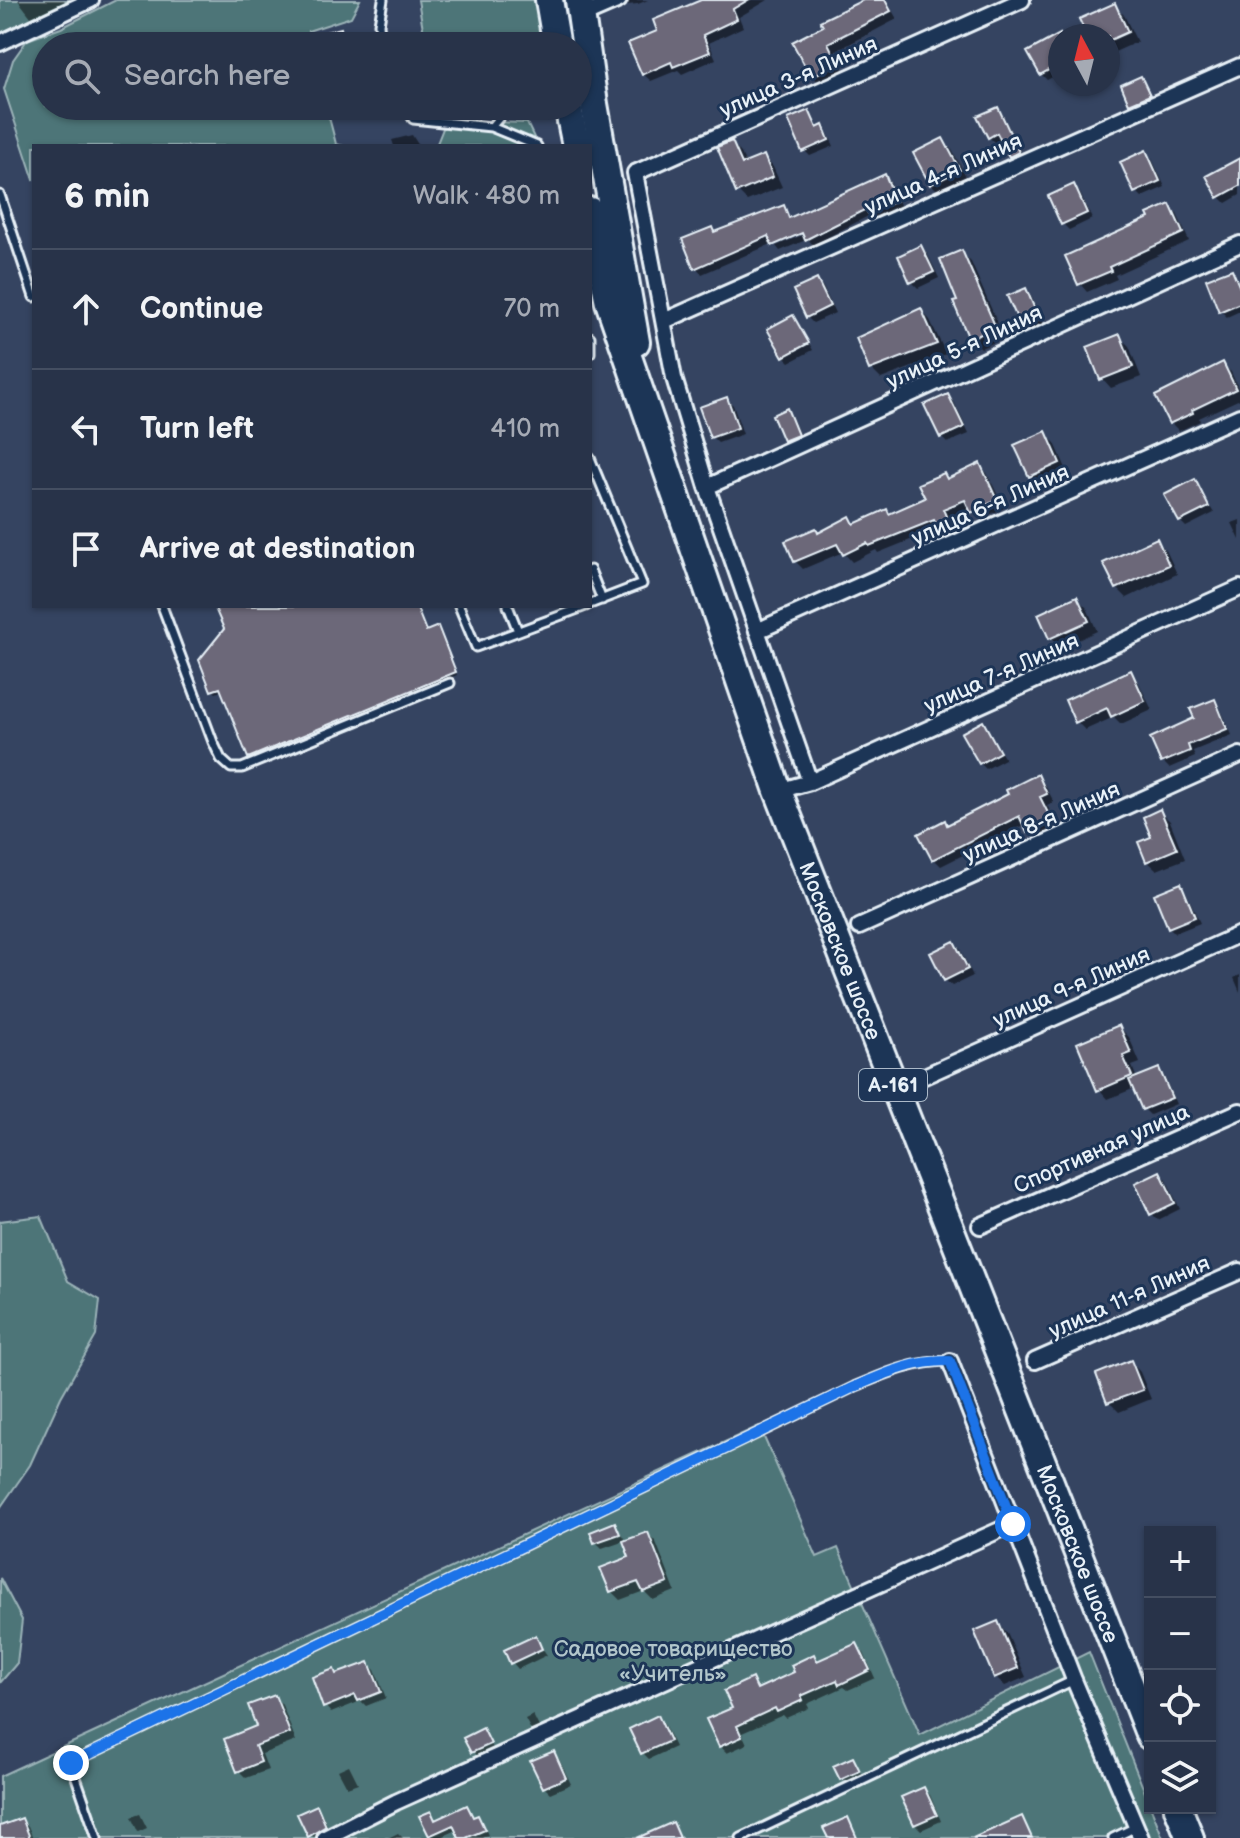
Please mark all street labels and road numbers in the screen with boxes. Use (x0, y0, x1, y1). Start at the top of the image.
street label: улица 3-я Линия (716, 31, 882, 124)
street label: улица 4-я Линия (861, 128, 1027, 221)
street label: улица 5-я Линия (882, 299, 1047, 395)
street label: улица 6-я Линия (908, 459, 1074, 552)
street label: улица 7-я Линия (920, 627, 1083, 720)
street label: улица 8-я Линия (959, 776, 1124, 869)
street label: Московское шоссе (792, 858, 887, 1044)
street label: улица 9-я Линия (989, 941, 1154, 1034)
road number: А-161 (859, 1069, 927, 1101)
street label: Спортивная улица (1010, 1098, 1194, 1200)
street label: улица 11-я Линия (1045, 1250, 1214, 1345)
street label: Московское шоссе (1030, 1461, 1124, 1647)

